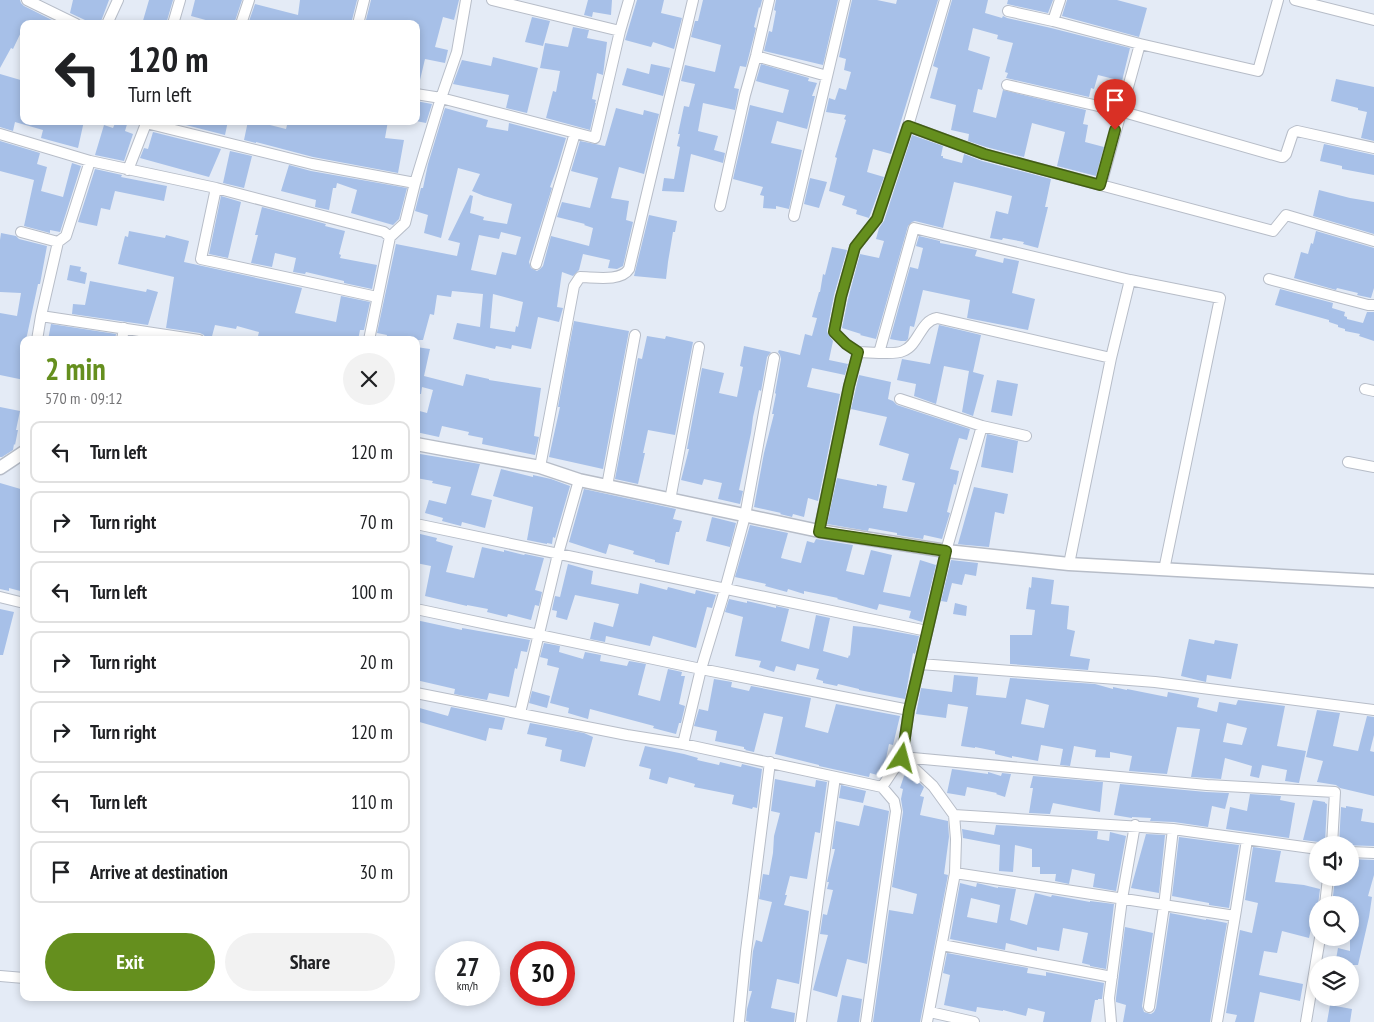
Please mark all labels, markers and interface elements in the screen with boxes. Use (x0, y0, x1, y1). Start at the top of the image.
text: 120 m (128, 36, 209, 82)
icon: left (45, 40, 110, 105)
pin (1094, 79, 1136, 130)
text: Turn left (128, 80, 192, 108)
icon: arrive (1101, 86, 1129, 114)
text: 2 min (45, 349, 106, 388)
button: close (343, 353, 395, 405)
text: 570 m · 09:12 (45, 388, 123, 408)
icon: left (47, 438, 75, 466)
text: Turn left (90, 440, 147, 464)
text: 120 m (351, 440, 393, 464)
icon: right (47, 508, 75, 536)
text: Turn right (90, 510, 156, 534)
text: 70 m (360, 510, 393, 534)
icon: left (47, 578, 75, 606)
text: Turn left (90, 580, 147, 604)
text: 100 m (351, 580, 393, 604)
icon: right (47, 648, 75, 676)
text: Turn right (90, 650, 156, 674)
text: 20 m (360, 650, 393, 674)
icon: right (47, 718, 75, 746)
text: Turn right (90, 720, 156, 744)
text: 120 m (351, 720, 393, 744)
position arrow (875, 731, 927, 783)
icon: left (47, 788, 75, 816)
text: Turn left (90, 790, 147, 814)
text: 110 m (351, 790, 393, 814)
map controls (1309, 836, 1359, 1006)
button: sound (1309, 836, 1359, 886)
icon: arrive (47, 858, 75, 886)
text: Arrive at destination (90, 860, 228, 884)
text: 30 m (360, 860, 393, 884)
button: search (1309, 896, 1359, 946)
button: Exit (45, 933, 215, 991)
button: Share (225, 933, 395, 991)
speed limit sign: 30 (510, 941, 575, 1006)
text: 27 (456, 951, 479, 983)
button: layers (1309, 956, 1359, 1006)
text: km/h (457, 978, 478, 993)

